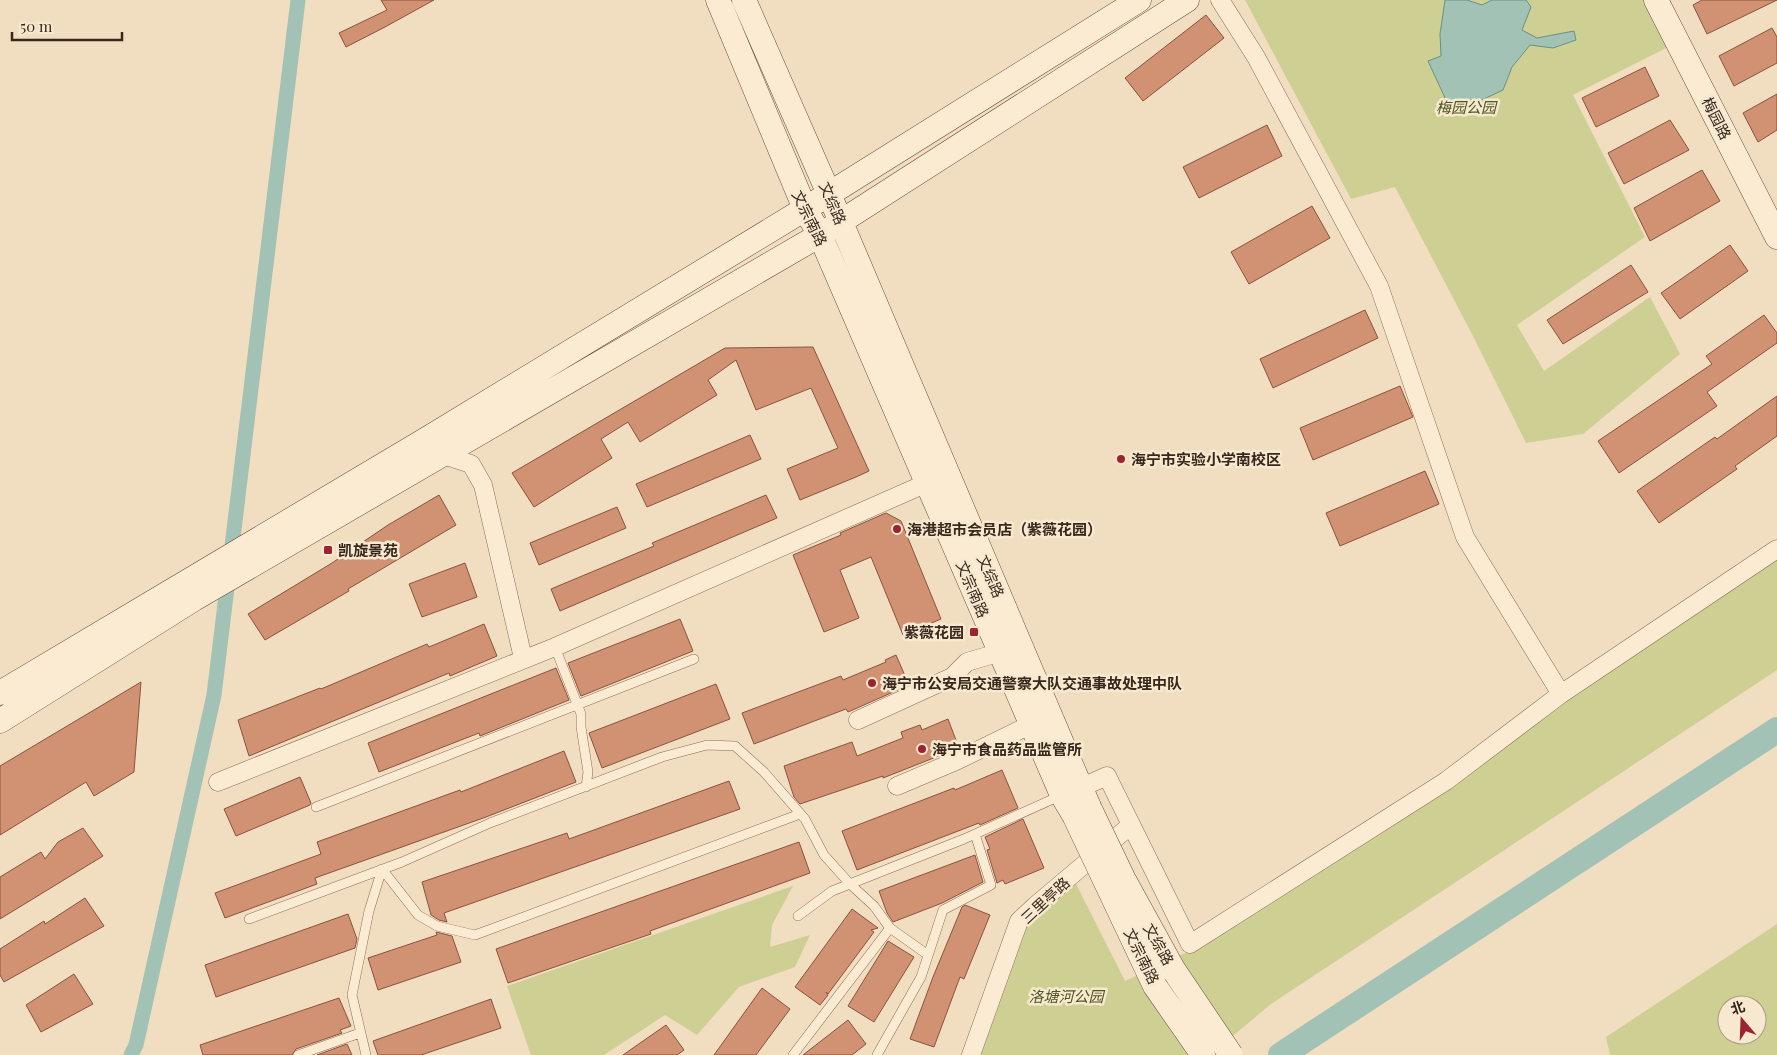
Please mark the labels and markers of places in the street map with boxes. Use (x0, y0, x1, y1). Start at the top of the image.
place label: 海宁市实验小学南校区 (1131, 449, 1281, 469)
marker: 海宁市实验小学南校区 (1115, 453, 1127, 465)
place label: 海港超市会员店（紫薇花园） (907, 519, 1102, 539)
marker: 海港超市会员店（紫薇花园） (891, 523, 903, 535)
place label: 凯旋景苑 (338, 540, 398, 560)
marker: 凯旋景苑 (322, 544, 334, 556)
place label: 紫薇花园 (904, 622, 964, 642)
marker: 紫薇花园 (968, 626, 980, 638)
place label: 海宁市公安局交通警察大队交通事故处理中队 (882, 673, 1182, 693)
marker: 海宁市公安局交通警察大队交通事故处理中队 (866, 677, 878, 689)
place label: 海宁市食品药品监管所 (932, 739, 1082, 759)
marker: 海宁市食品药品监管所 (916, 743, 928, 755)

